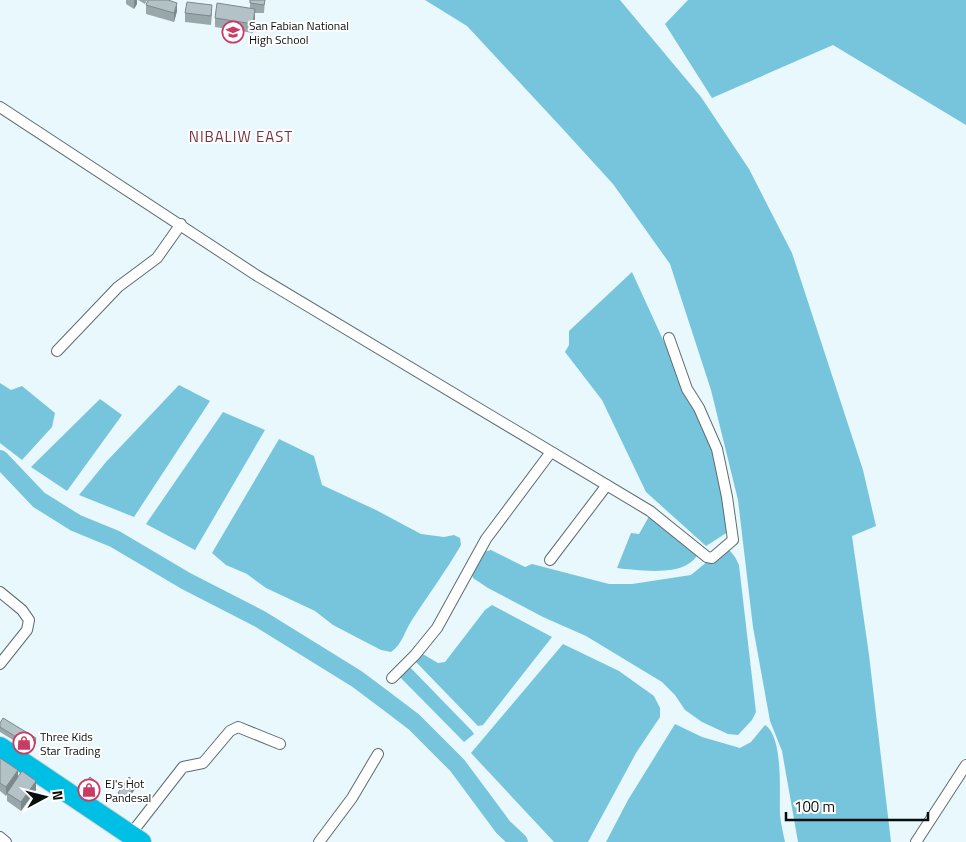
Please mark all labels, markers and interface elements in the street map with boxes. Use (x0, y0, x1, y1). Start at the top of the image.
place label: San Fabian National High School (249, 16, 349, 49)
school or university icon: San Fabian National High School (221, 20, 245, 44)
district label: NIBALIW EAST (189, 125, 293, 148)
place label: Three Kids Star Trading (40, 727, 100, 760)
shop icon: Three Kids Star Trading (12, 731, 36, 755)
north arrow (20, 772, 70, 822)
place label: EJ's Hot Pandesal (105, 774, 151, 807)
shop icon: EJ's Hot Pandesal (77, 778, 101, 802)
text: N (47, 789, 69, 801)
scale bar (786, 790, 928, 822)
text: 100 m (794, 795, 835, 818)

